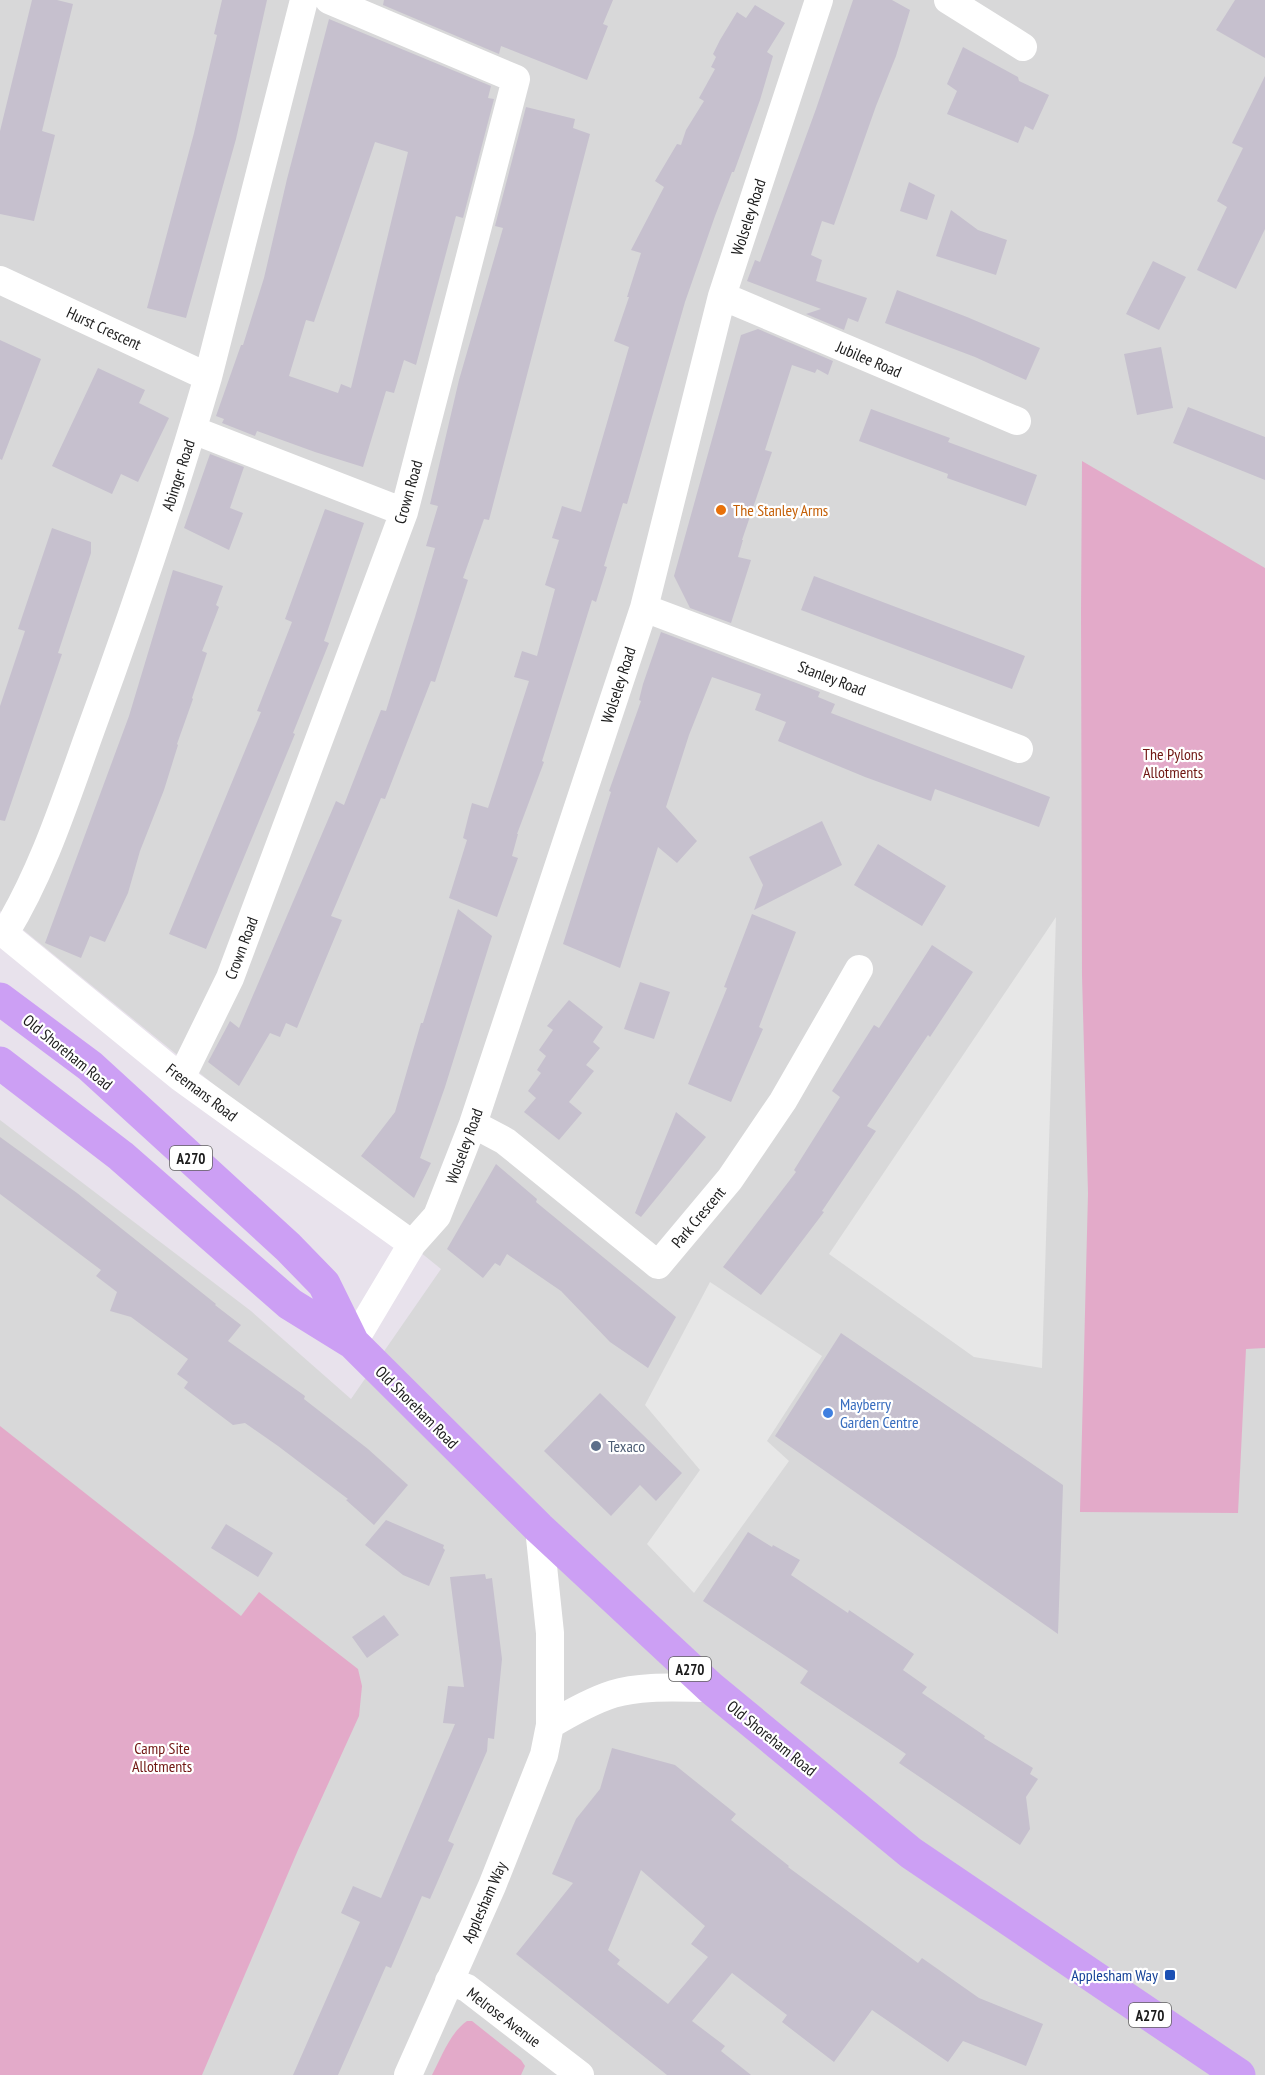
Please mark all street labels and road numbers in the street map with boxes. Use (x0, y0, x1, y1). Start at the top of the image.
street label: Wolseley Road (726, 176, 770, 258)
street label: Hurst Crescent (63, 302, 145, 354)
street label: Jubilee Road (833, 336, 905, 382)
street label: Abinger Road (157, 437, 199, 513)
street label: Crown Road (389, 458, 427, 526)
street label: Wolseley Road (596, 644, 640, 726)
street label: Stanley Road (795, 656, 869, 700)
street label: Crown Road (220, 914, 262, 982)
street label: Old Shoreham Road (19, 1010, 117, 1094)
street label: Freemans Road (162, 1059, 242, 1125)
street label: Wolseley Road (441, 1105, 487, 1187)
road number: A270 (170, 1146, 212, 1170)
street label: Park Crescent (667, 1182, 730, 1252)
street label: Old Shoreham Road (371, 1361, 463, 1453)
road number: A270 (669, 1657, 711, 1681)
street label: Old Shoreham Road (723, 1696, 821, 1780)
street label: Applesham Way (457, 1858, 511, 1946)
street label: Melrose Avenue (463, 1983, 545, 2051)
road number: A270 (1129, 2003, 1171, 2027)

